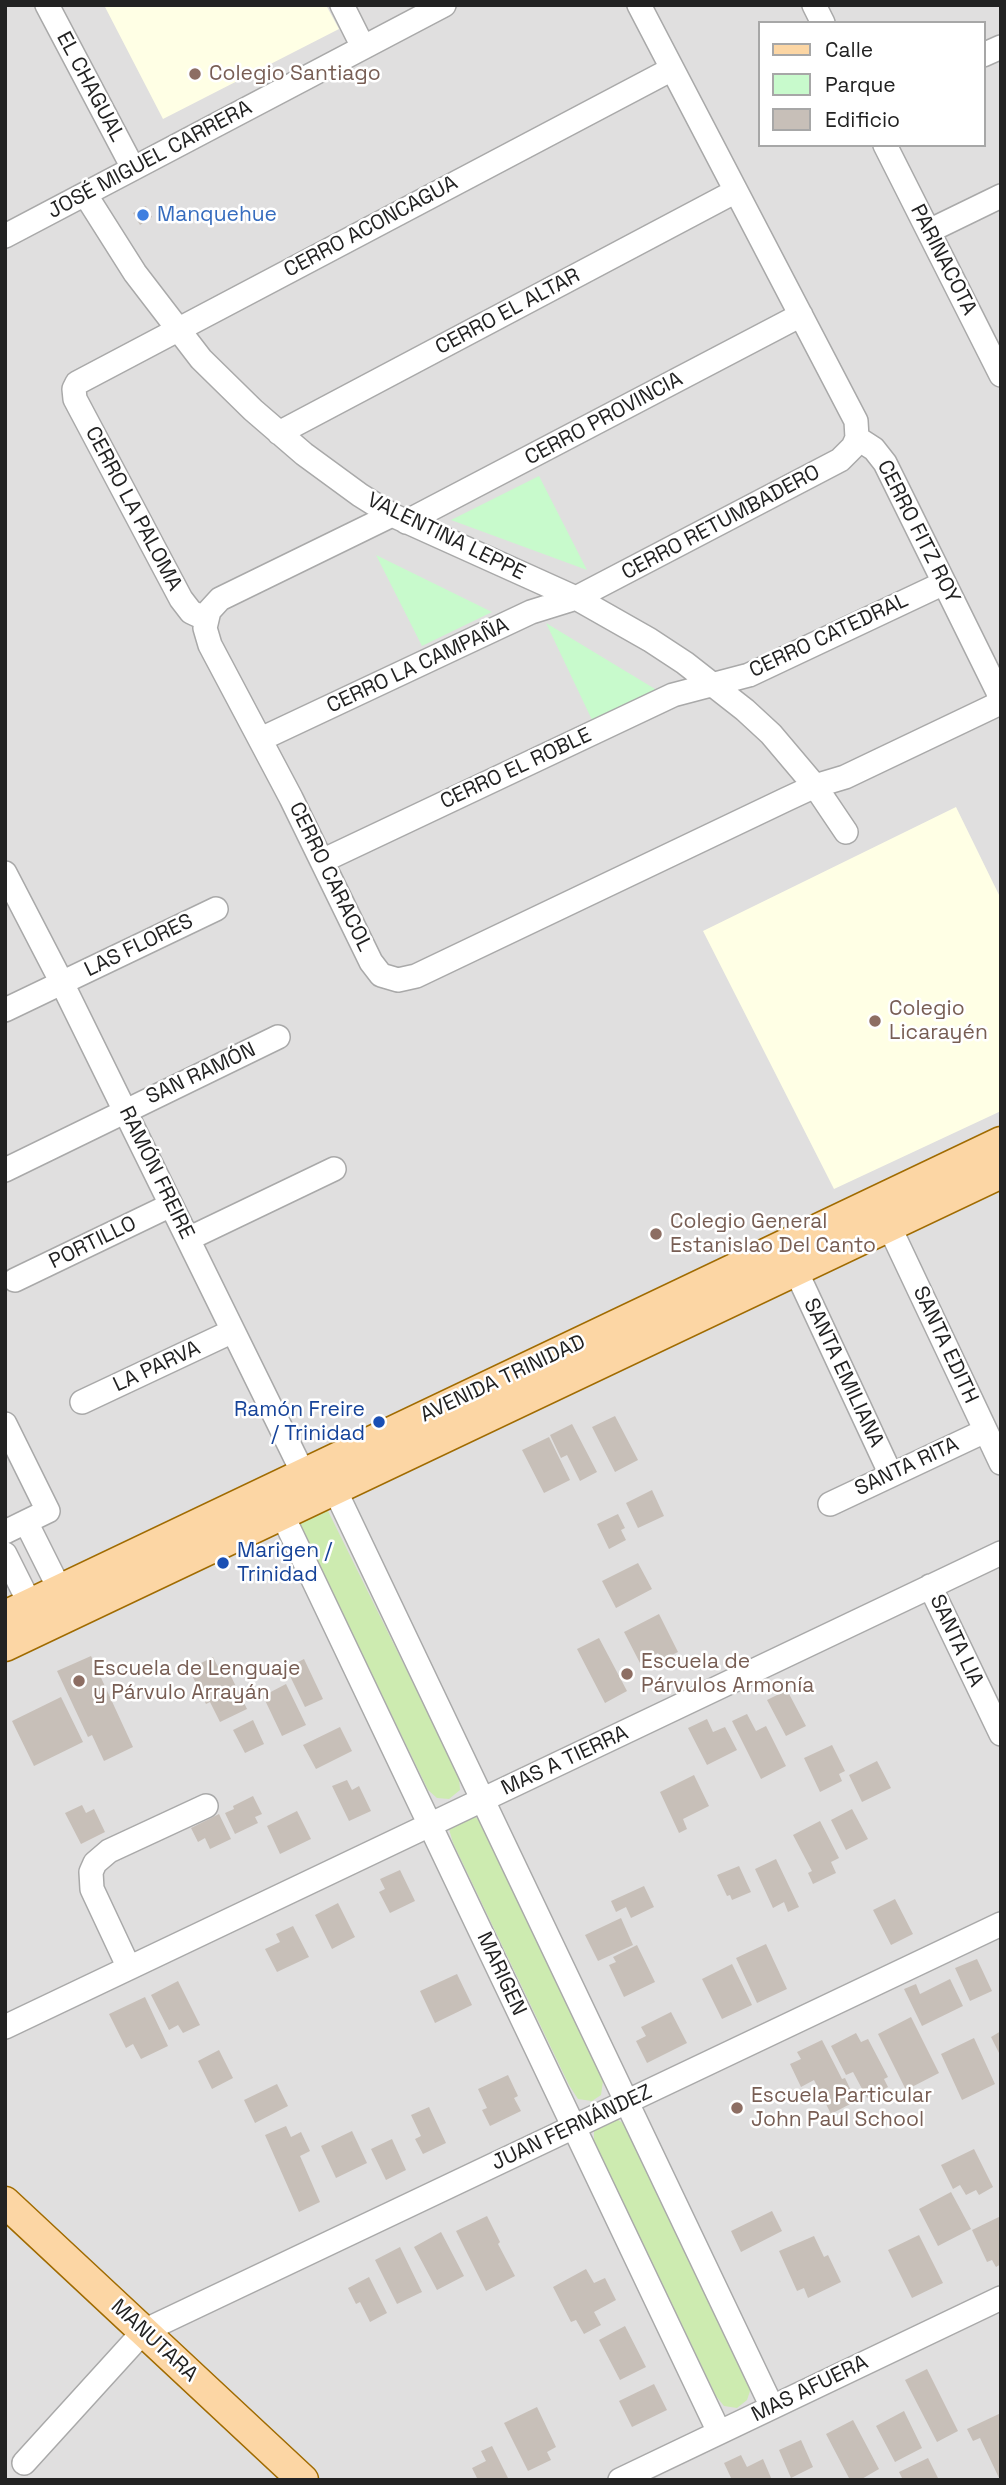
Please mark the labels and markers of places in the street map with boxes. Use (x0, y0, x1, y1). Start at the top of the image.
place label: Colegio Santiago (209, 61, 381, 87)
marker: Colegio Santiago (187, 66, 203, 82)
place label: Manquehue (157, 202, 277, 228)
marker: Manquehue (135, 207, 151, 223)
place label: Colegio Licarayén (889, 996, 988, 1046)
marker: Colegio Licarayén (867, 1013, 883, 1029)
place label: Colegio General Estanislao Del Canto (670, 1209, 876, 1259)
marker: Colegio General Estanislao Del Canto (648, 1226, 664, 1242)
place label: Ramón Freire / Trinidad (234, 1397, 365, 1447)
marker: Ramón Freire / Trinidad (371, 1414, 387, 1430)
place label: Marigen / Trinidad (237, 1538, 332, 1588)
marker: Marigen / Trinidad (215, 1555, 231, 1571)
place label: Escuela de Párvulos Armonía (641, 1649, 814, 1699)
place label: Escuela de Lenguaje y Párvulo Arrayán (93, 1656, 300, 1706)
marker: Escuela de Párvulos Armonía (619, 1666, 635, 1682)
marker: Escuela de Lenguaje y Párvulo Arrayán (71, 1673, 87, 1689)
place label: Escuela Particular John Paul School (751, 2083, 932, 2133)
marker: Escuela Particular John Paul School (729, 2100, 745, 2116)

